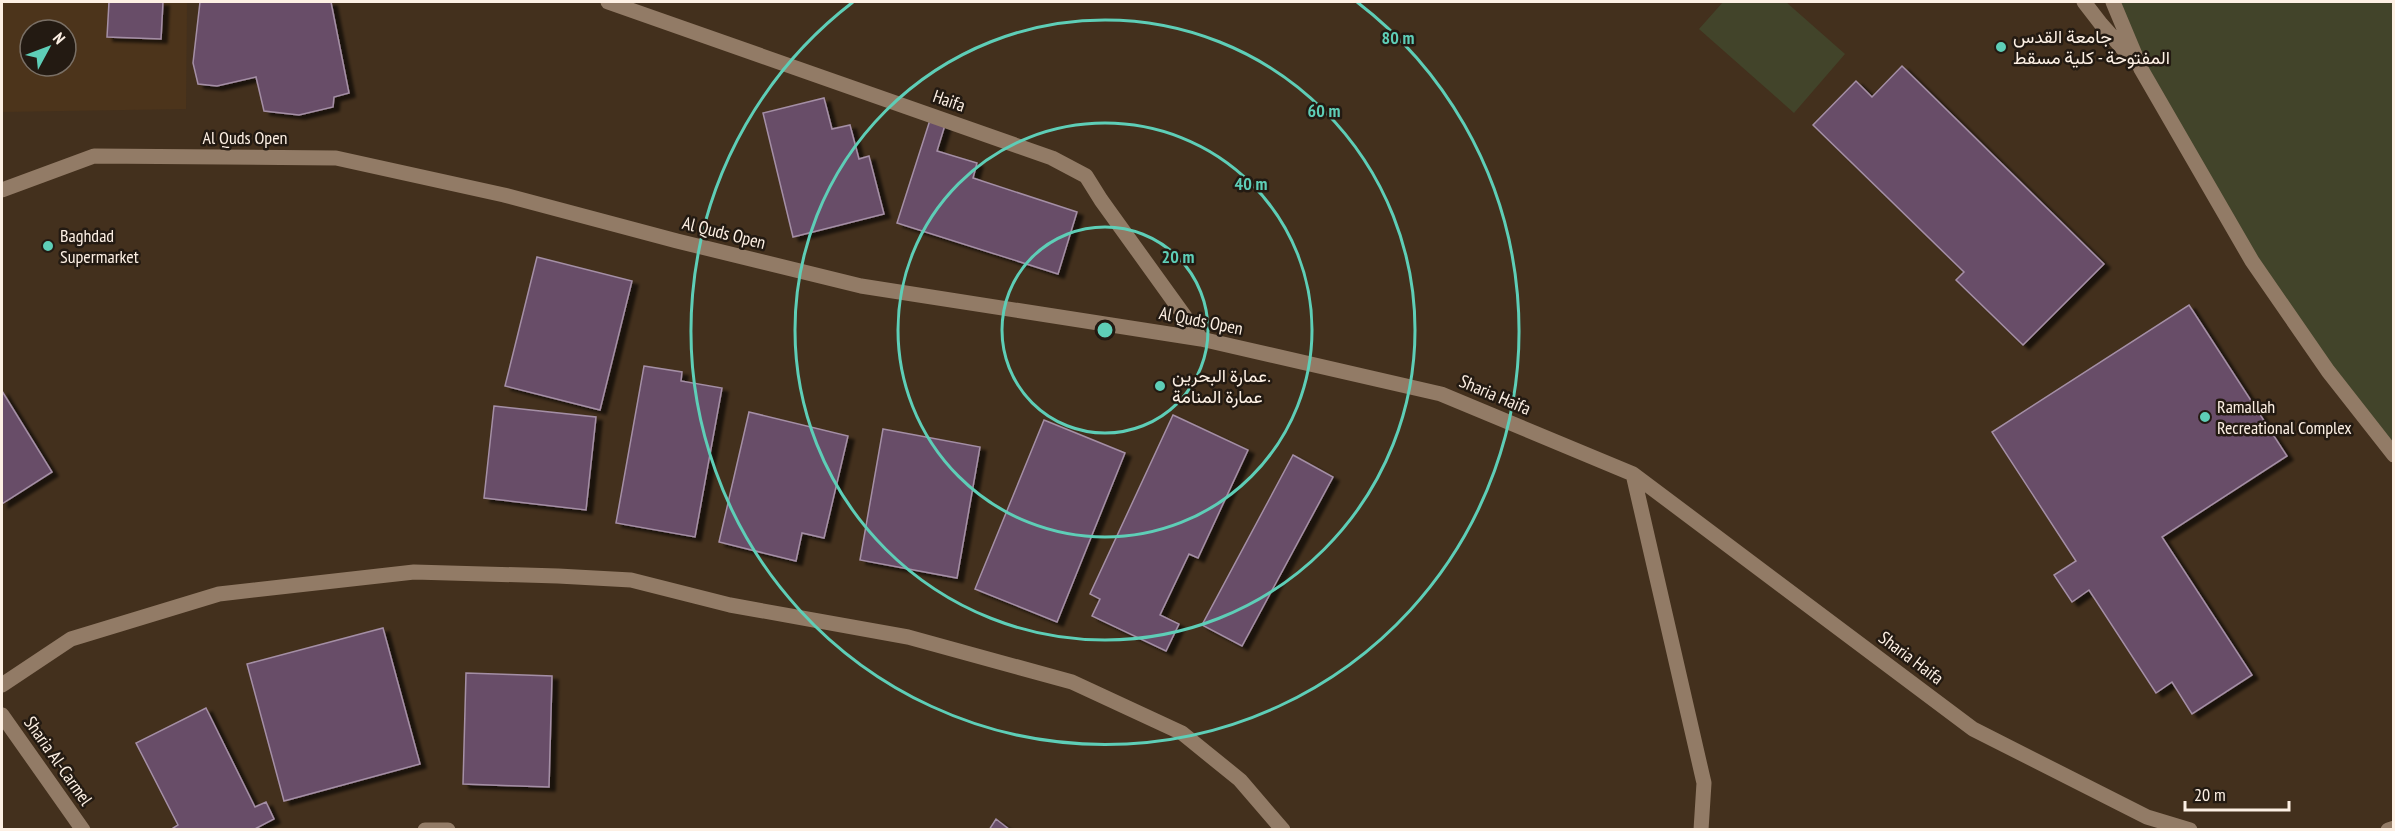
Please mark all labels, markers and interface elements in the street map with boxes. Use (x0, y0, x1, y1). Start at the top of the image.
north arrow (18, 18, 78, 78)
place label: جامعة القدس المفتوحة - كلية مسقط (2013, 25, 2170, 69)
text: 80 m (1382, 26, 1414, 49)
text: N (49, 28, 70, 48)
marker: جامعة القدس المفتوحة - كلية مسقط (1994, 40, 2008, 54)
street label: Haifa (930, 84, 968, 117)
text: 60 m (1308, 99, 1340, 122)
street label: Al Quds Open (203, 126, 287, 149)
text: 40 m (1235, 172, 1267, 195)
street label: Al Quds Open (680, 211, 768, 254)
place label: Baghdad Supermarket (60, 224, 139, 268)
marker: Baghdad Supermarket (41, 239, 55, 253)
text: 20 m (1162, 245, 1194, 268)
street label: Al Quds Open (1157, 301, 1245, 340)
centre of rings (1095, 320, 1115, 340)
place label: عمارة البحرين. عمارة المنامة (1172, 364, 1271, 408)
street label: Sharia Haifa (1456, 369, 1534, 420)
marker: عمارة البحرين. عمارة المنامة (1153, 379, 1167, 393)
place label: Ramallah Recreational Complex (2217, 395, 2352, 439)
marker: Ramallah Recreational Complex (2198, 410, 2212, 424)
street label: Sharia Haifa (1874, 626, 1948, 689)
street label: Sharia Al-Carmel (19, 712, 98, 810)
scale bar (2185, 774, 2288, 812)
text: 20 m (2194, 783, 2226, 806)

